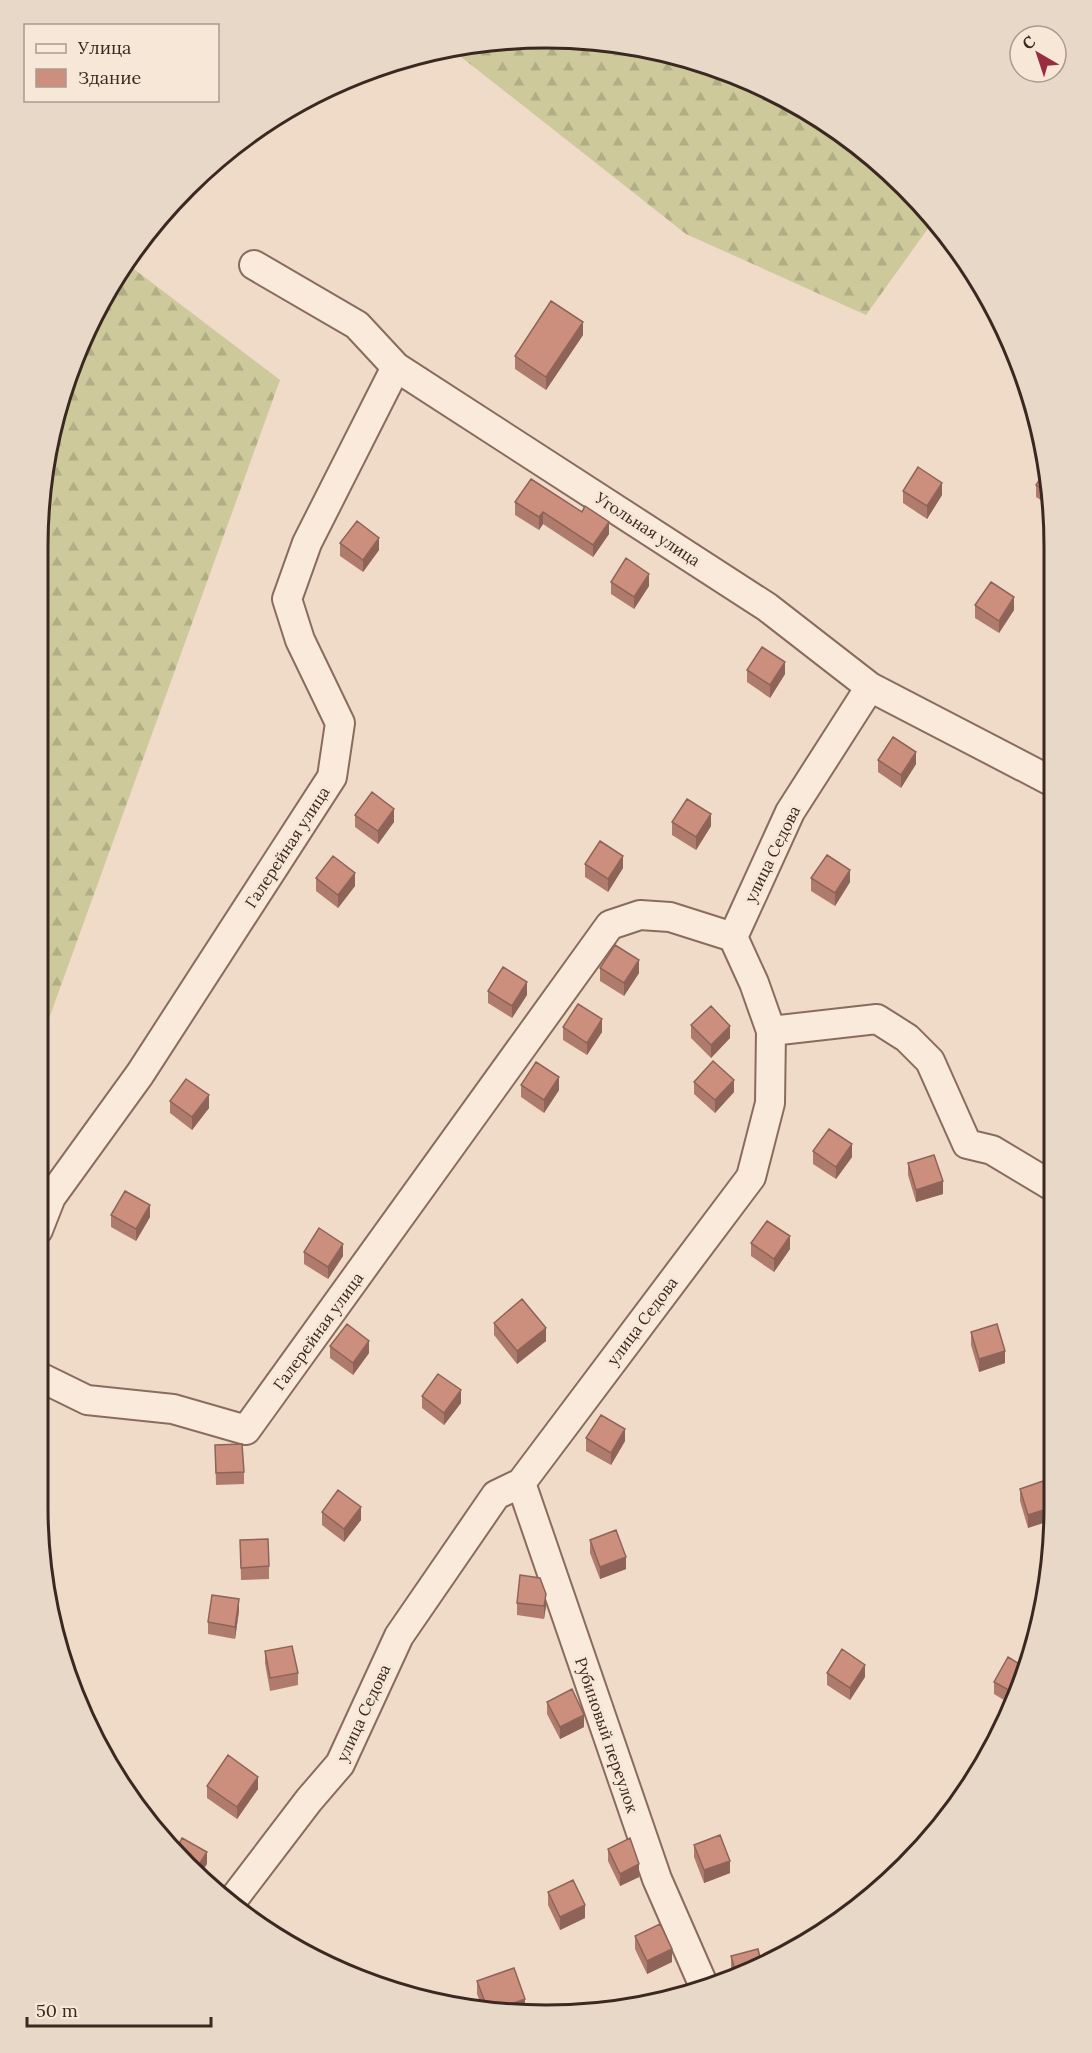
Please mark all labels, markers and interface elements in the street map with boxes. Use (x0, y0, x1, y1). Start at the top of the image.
legend (24, 24, 219, 102)
north arrow (1008, 24, 1068, 84)
text: С (1018, 31, 1039, 54)
text: Улица (77, 36, 131, 59)
text: Здание (78, 66, 141, 89)
street label: Угольная улица (591, 487, 704, 570)
street label: Галерейная улица (240, 783, 334, 911)
street label: улица Седова (740, 802, 804, 906)
street label: Галерейная улица (269, 1268, 367, 1394)
street label: улица Седова (602, 1273, 682, 1369)
street label: Рубиновый переулок (571, 1655, 643, 1816)
street label: улица Седова (332, 1661, 394, 1765)
scale bar (27, 1990, 212, 2028)
text: 50 m (36, 1999, 78, 2022)

